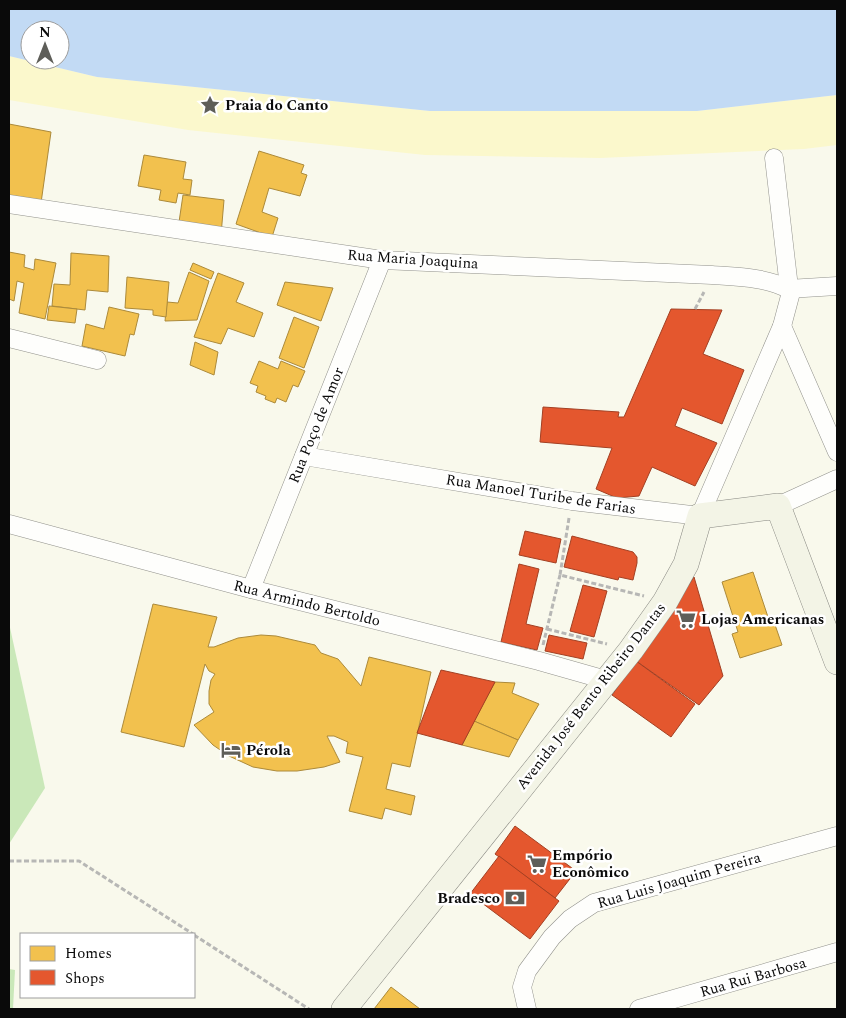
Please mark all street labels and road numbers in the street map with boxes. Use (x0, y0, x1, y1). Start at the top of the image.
street label: Rua Maria Joaquina (347, 243, 480, 276)
street label: Rua Poço de Amor (283, 364, 350, 487)
street label: Rua Manoel Turibe de Farias (444, 468, 638, 521)
street label: Rua Armindo Bertoldo (231, 574, 383, 633)
street label: Avenida José Bento Ribeiro Dantas (511, 598, 672, 795)
street label: Rua Luis Joaquim Pereira (595, 846, 764, 915)
street label: Rua Rui Barbosa (697, 951, 810, 1004)

